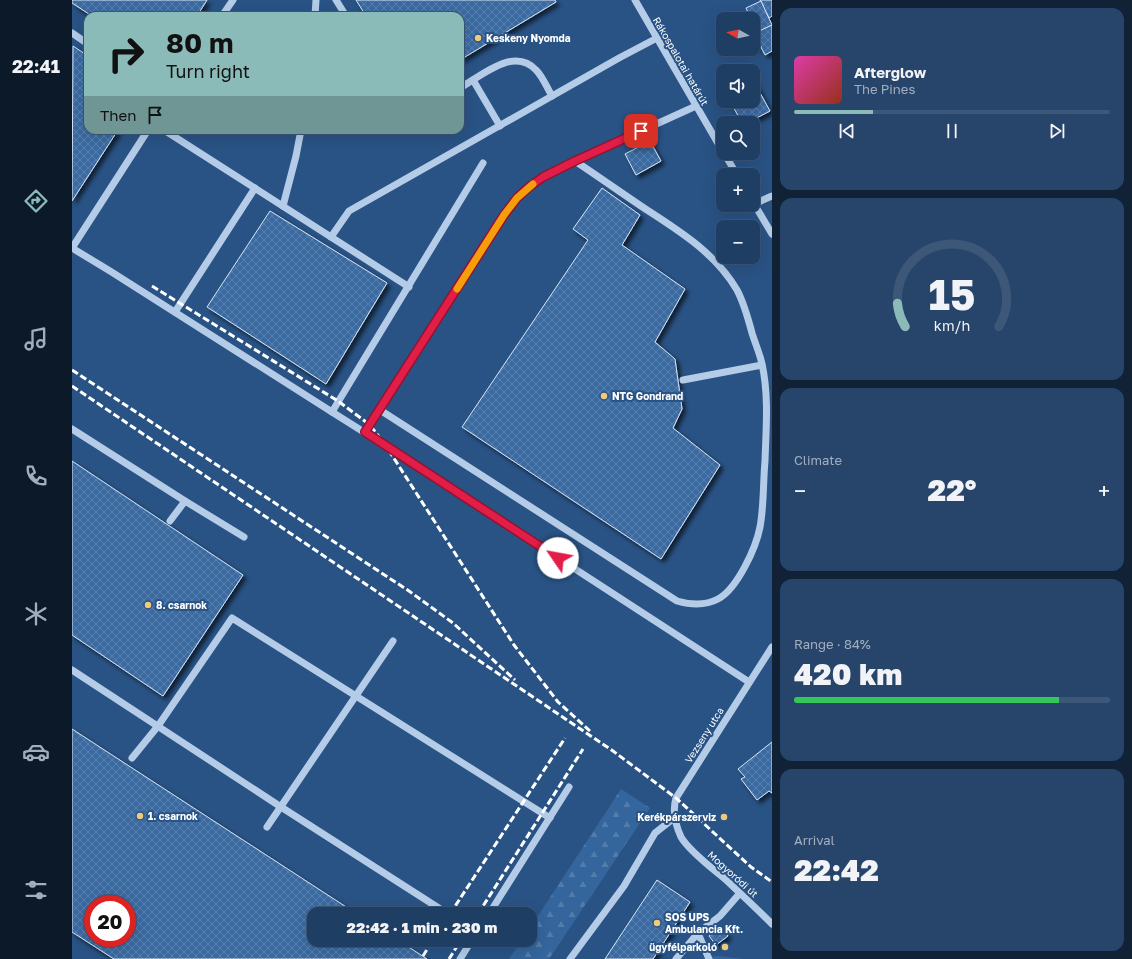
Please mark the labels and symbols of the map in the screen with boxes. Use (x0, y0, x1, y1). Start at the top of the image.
north arrow (716, 12, 760, 56)
street label: Rákospalotai határút (651, 15, 711, 107)
place label: Keskeny Nyomda (486, 32, 571, 44)
marker: Keskeny Nyomda (473, 33, 483, 43)
pin (624, 114, 658, 148)
place label: NTG Gondrand (612, 390, 683, 402)
marker: NTG Gondrand (599, 391, 609, 401)
position arrow (537, 537, 579, 579)
place label: 8. csarnok (156, 599, 207, 611)
marker: 8. csarnok (143, 600, 153, 610)
street label: Vezseny utca (682, 705, 726, 765)
place label: 1. csarnok (148, 810, 198, 822)
marker: 1. csarnok (135, 811, 145, 821)
place label: Kerékpárszerviz (637, 811, 716, 823)
marker: Kerékpárszerviz (719, 812, 729, 822)
street label: Mogyoródi út (705, 848, 761, 900)
speed limit sign: 20 (84, 895, 136, 947)
place label: SOS UPS Ambulancia Kft. (665, 911, 743, 935)
marker: SOS UPS Ambulancia Kft. (652, 918, 662, 928)
place label: ügyfélparkoló (649, 941, 717, 953)
marker: ügyfélparkoló (720, 942, 730, 952)

